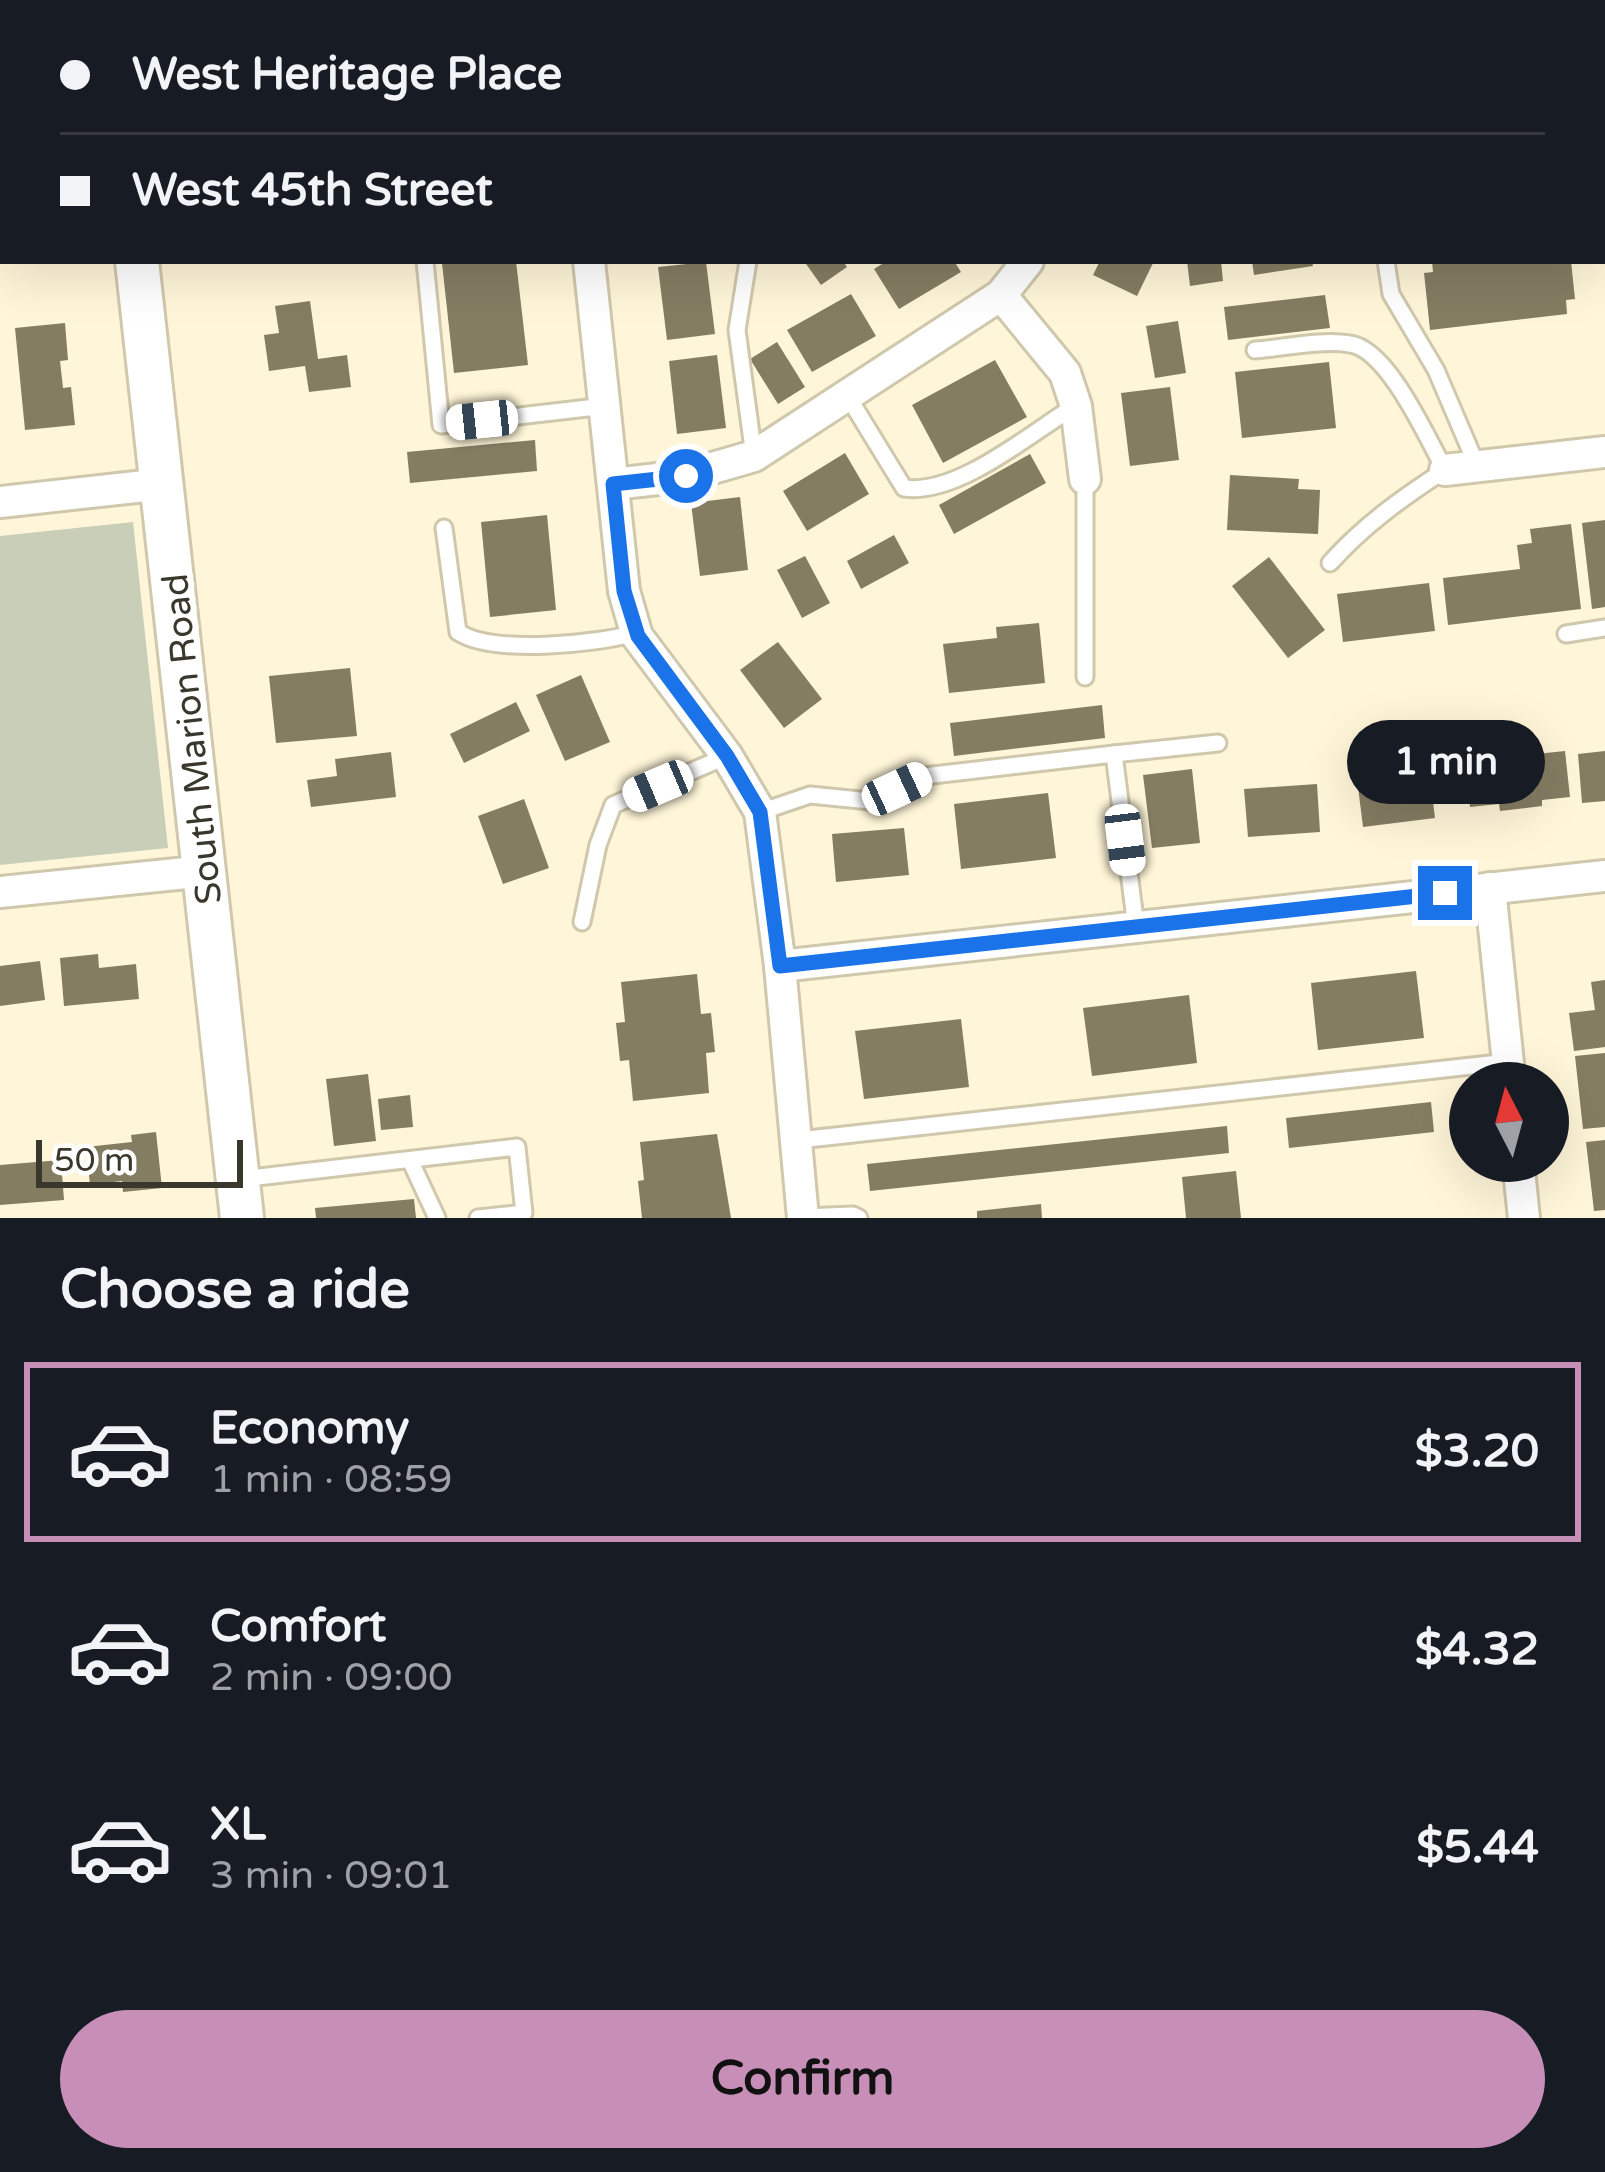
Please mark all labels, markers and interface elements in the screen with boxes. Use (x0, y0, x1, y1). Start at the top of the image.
text: West Heritage Place (132, 48, 562, 102)
text: West 45th Street (132, 164, 493, 218)
car (444, 398, 520, 442)
route start (659, 449, 713, 503)
street label: South Marion Road (154, 571, 231, 906)
callout: 1 min (1346, 719, 1544, 803)
text: 1 min (1394, 738, 1498, 785)
car (618, 755, 698, 817)
car (857, 757, 937, 821)
car (1103, 802, 1147, 878)
route end (1418, 866, 1472, 920)
north arrow (1449, 1062, 1569, 1182)
map controls (1449, 1062, 1569, 1182)
scale bar (36, 1134, 243, 1187)
text: 50 m (54, 1141, 134, 1180)
text: Choose a ride (60, 1257, 410, 1322)
icon: car (66, 1398, 174, 1506)
text: Economy (210, 1402, 409, 1456)
text: $3.20 (1415, 1425, 1539, 1479)
text: 1 min · 08:59 (210, 1456, 452, 1503)
icon: car (66, 1596, 174, 1704)
text: Comfort (210, 1600, 386, 1654)
text: $4.32 (1415, 1623, 1539, 1677)
text: 2 min · 09:00 (210, 1654, 452, 1701)
icon: car (66, 1794, 174, 1902)
text: XL (210, 1798, 266, 1852)
text: $5.44 (1416, 1821, 1539, 1875)
text: 3 min · 09:01 (210, 1852, 452, 1899)
button: Confirm (60, 2010, 1545, 2148)

